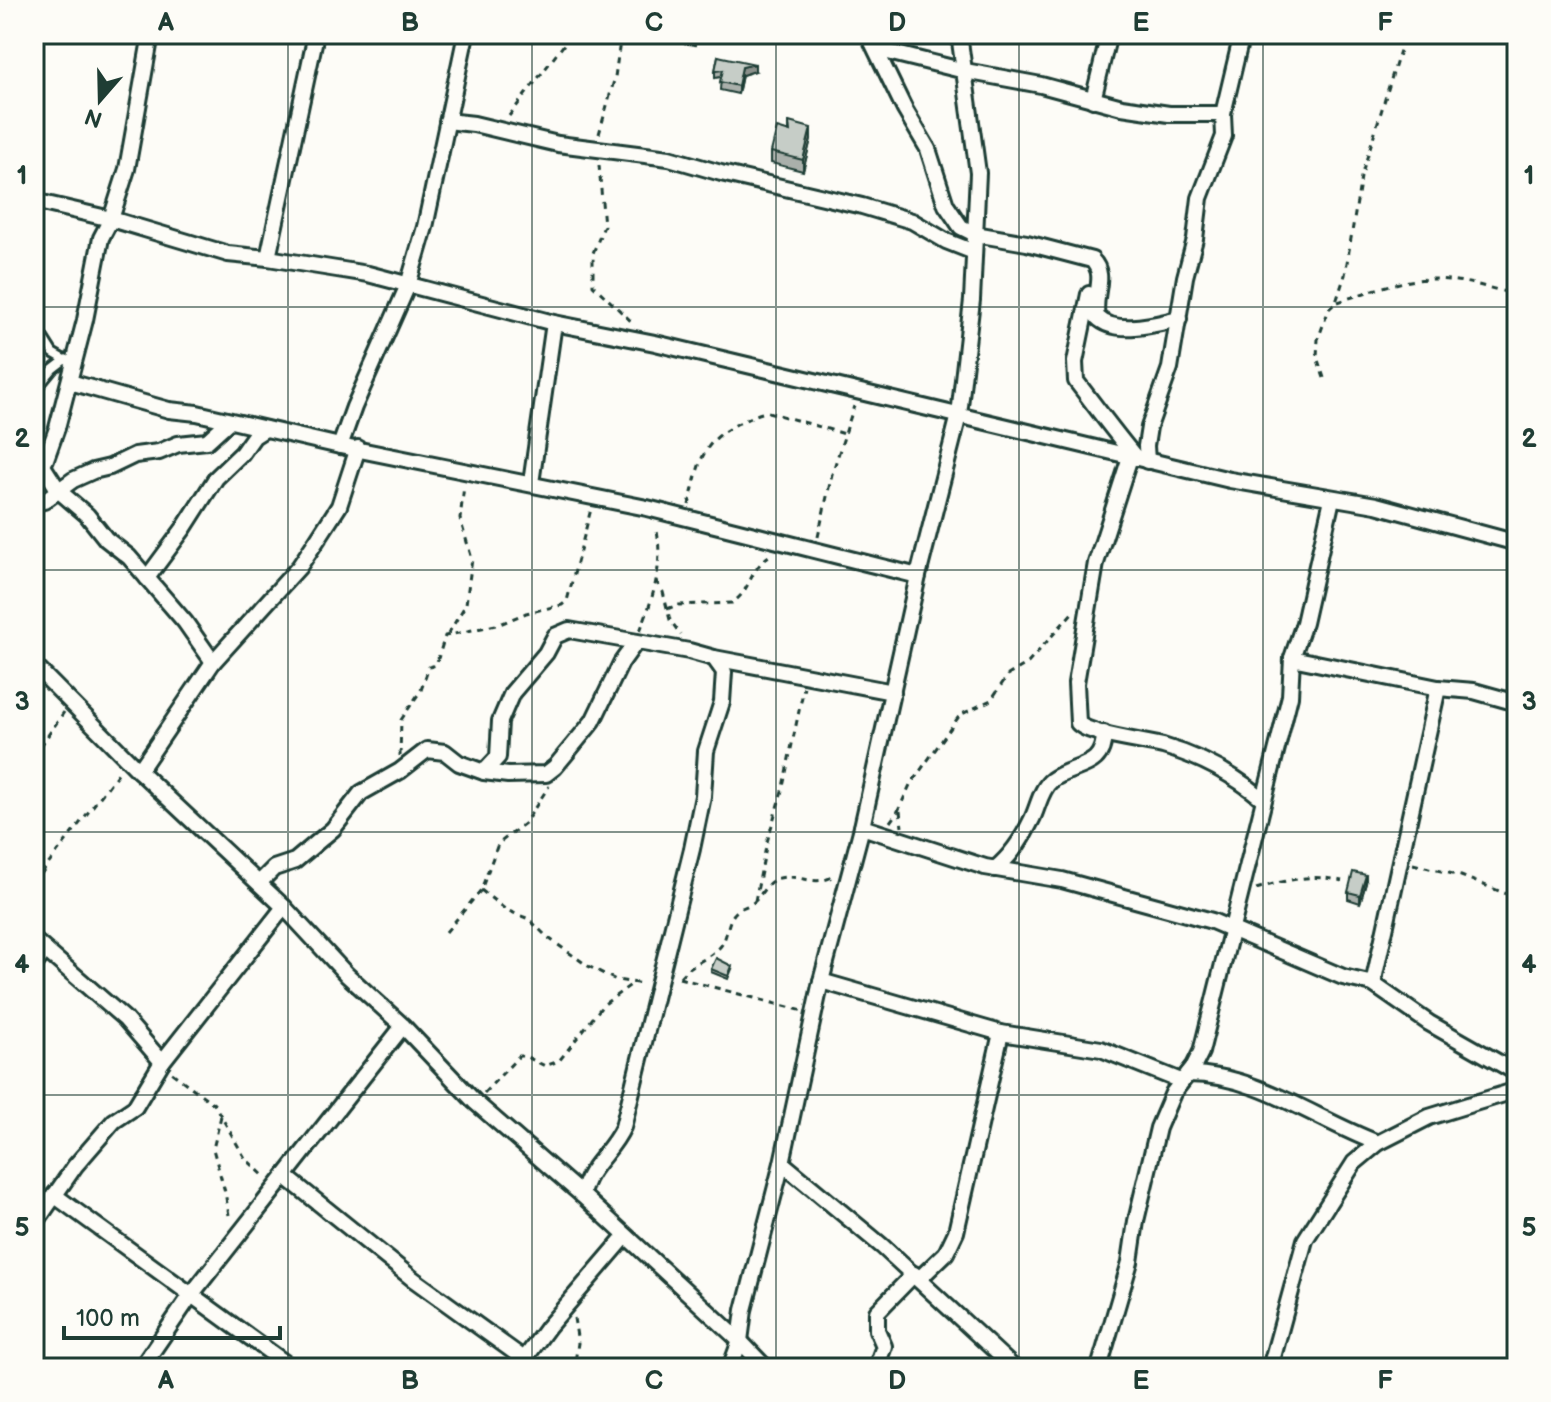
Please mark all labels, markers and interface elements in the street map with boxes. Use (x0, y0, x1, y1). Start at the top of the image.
text: A (157, 8, 174, 39)
text: B (401, 8, 419, 39)
text: C (645, 8, 663, 39)
text: D (888, 8, 906, 39)
text: E (1133, 8, 1150, 39)
text: F (1377, 8, 1393, 39)
north arrow (60, 60, 140, 140)
text: N (81, 102, 106, 133)
text: 1 (17, 161, 27, 192)
text: 1 (1524, 161, 1534, 192)
text: 2 (14, 424, 30, 455)
text: 2 (1521, 424, 1537, 455)
text: 3 (14, 687, 30, 718)
text: 3 (1521, 687, 1537, 718)
text: 4 (14, 950, 30, 981)
text: 4 (1521, 950, 1537, 981)
text: 5 (14, 1213, 30, 1244)
text: 5 (1521, 1213, 1537, 1244)
scale bar (64, 1290, 280, 1340)
text: 100 m (76, 1304, 140, 1333)
text: A (157, 1366, 174, 1397)
text: B (401, 1366, 419, 1397)
text: C (645, 1366, 663, 1397)
text: D (888, 1366, 906, 1397)
text: E (1133, 1366, 1150, 1397)
text: F (1377, 1366, 1393, 1397)

